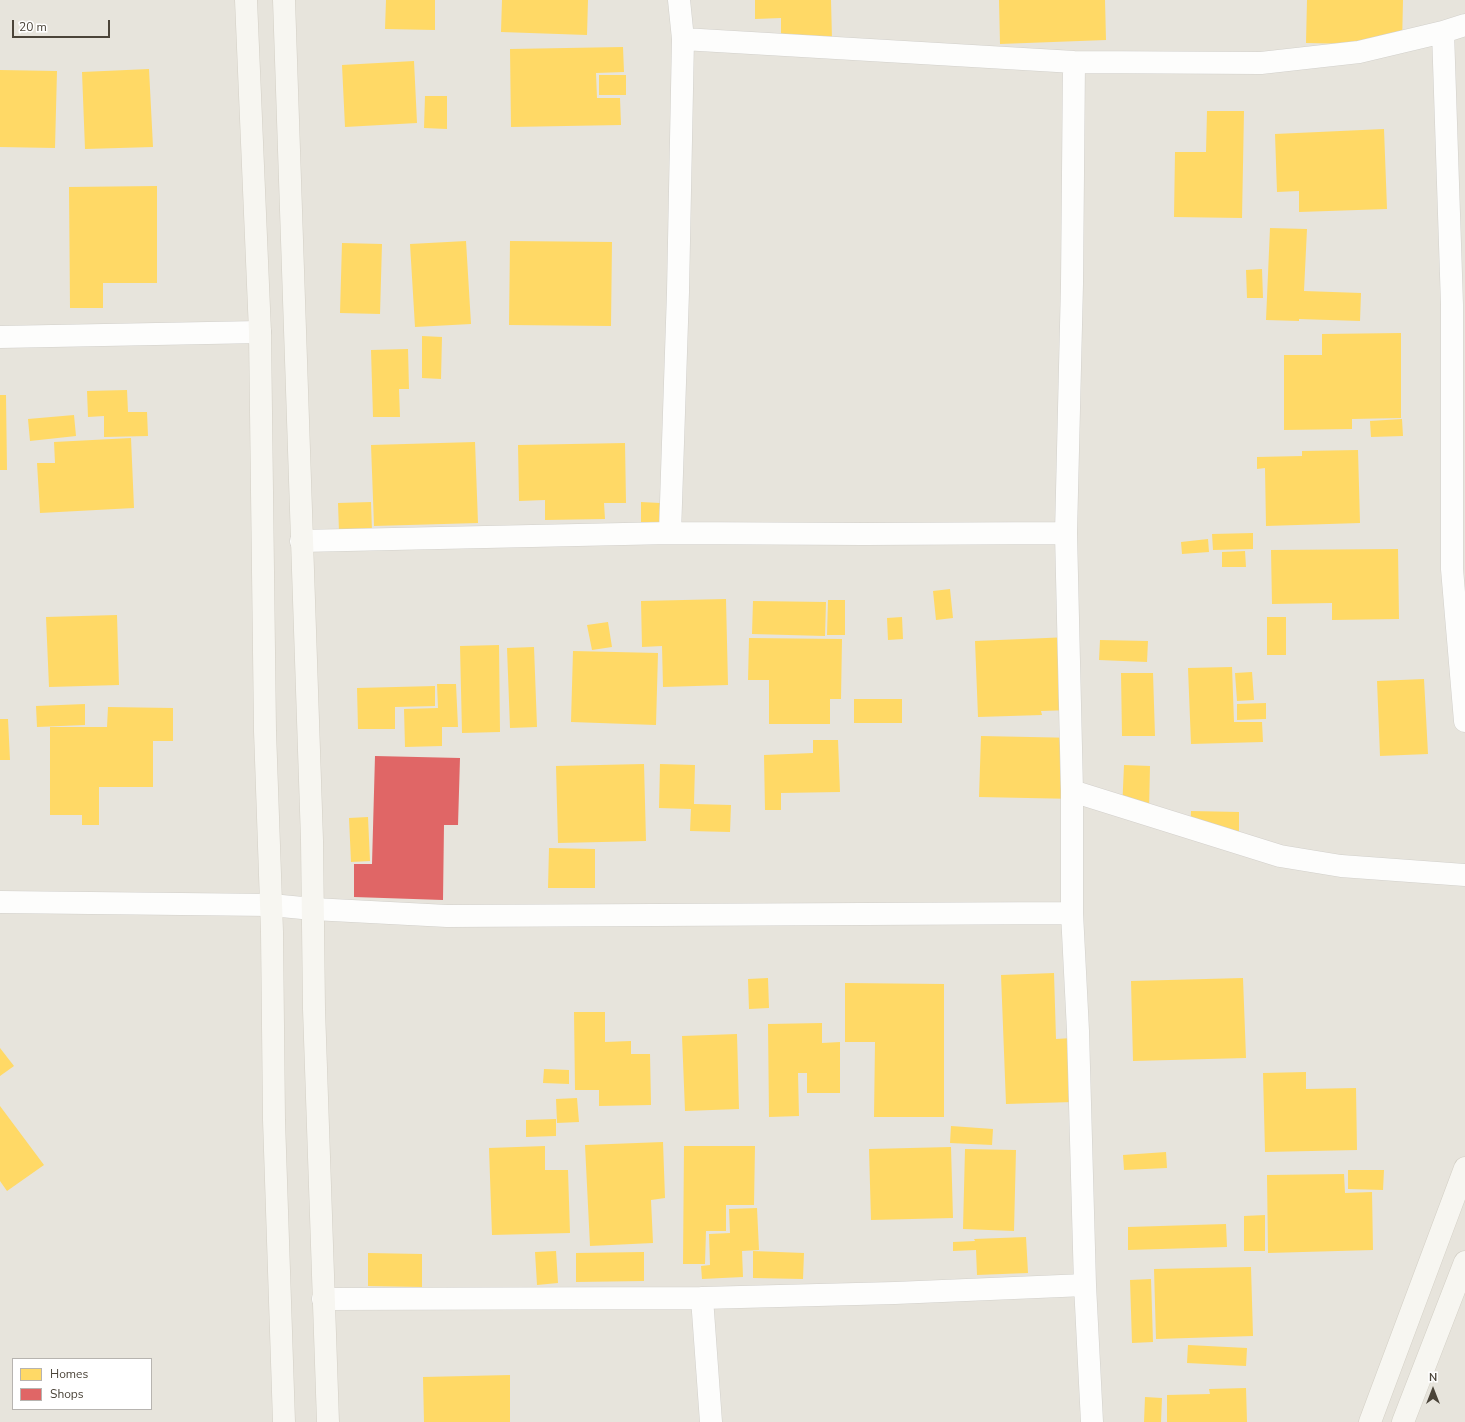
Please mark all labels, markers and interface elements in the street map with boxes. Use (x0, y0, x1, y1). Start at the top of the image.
scale bar (14, 12, 112, 38)
text: 20 m (19, 19, 47, 35)
legend (12, 1358, 152, 1410)
text: Homes (50, 1366, 88, 1382)
north arrow (1413, 1370, 1453, 1410)
text: N (1429, 1370, 1437, 1385)
text: Shops (50, 1386, 84, 1402)

